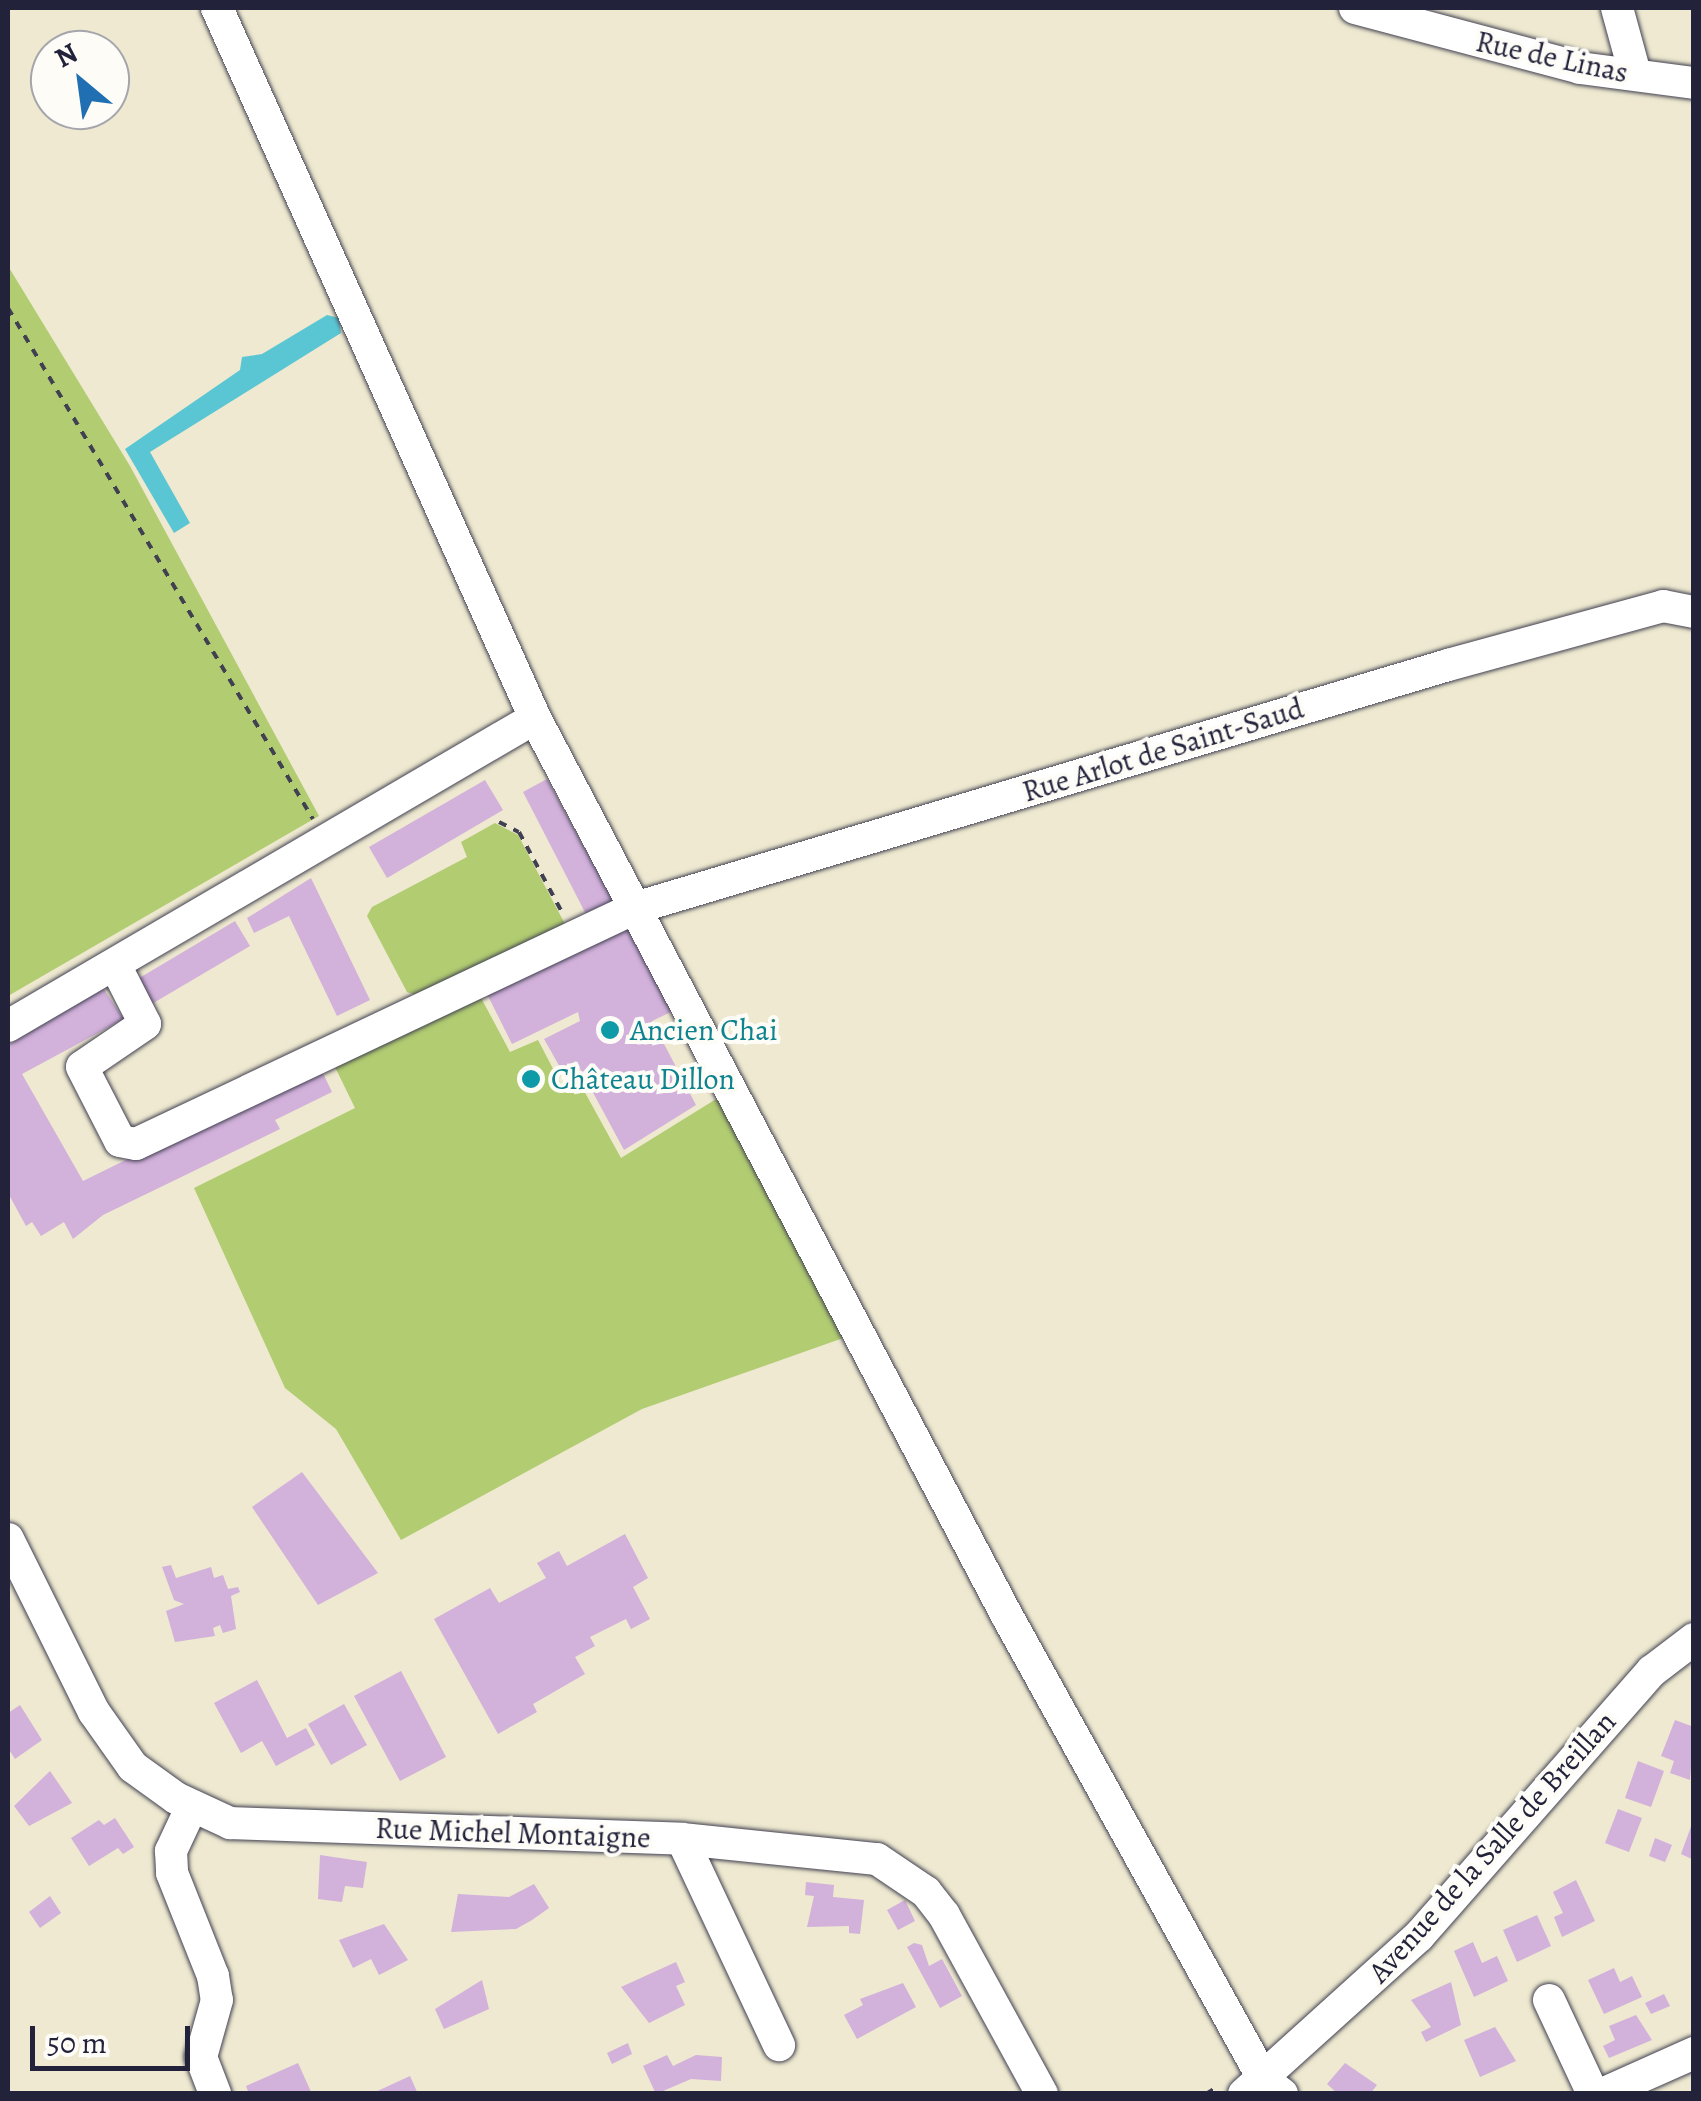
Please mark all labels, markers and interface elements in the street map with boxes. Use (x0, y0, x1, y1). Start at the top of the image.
street label: Rue de Linas (1473, 23, 1631, 91)
north arrow (30, 30, 130, 130)
text: N (48, 34, 85, 77)
street label: Rue Arlot de Saint-Saud (1018, 690, 1308, 810)
place label: Ancien Chai (630, 1012, 778, 1048)
marker: Ancien Chai (599, 1019, 621, 1041)
place label: Château Dillon (551, 1061, 735, 1097)
marker: Château Dillon (520, 1068, 542, 1090)
street label: Avenue de la Salle de Breillan (1361, 1704, 1623, 1990)
street label: Rue Michel Montaigne (375, 1810, 651, 1856)
scale bar (35, 2006, 195, 2068)
text: 50 m (47, 2023, 107, 2063)

